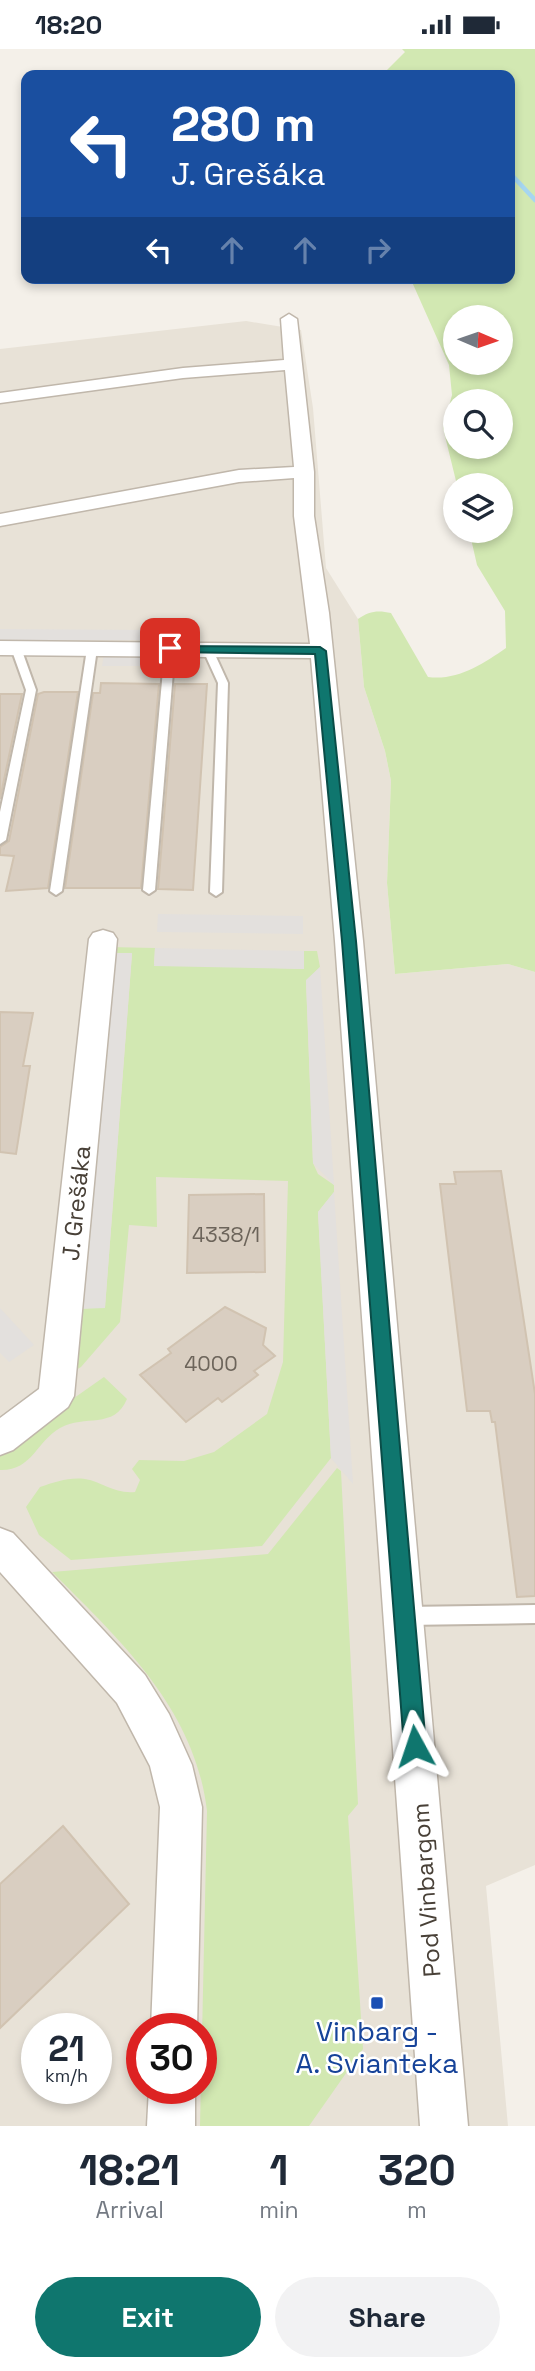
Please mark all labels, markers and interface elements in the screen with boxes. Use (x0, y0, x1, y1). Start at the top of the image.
text: 18:20 (35, 8, 102, 42)
text: 280 m (171, 93, 316, 155)
icon: left (56, 98, 147, 189)
text: J. Grešáka (171, 154, 325, 194)
icon: left (140, 231, 178, 269)
icon: ahead (213, 231, 251, 269)
icon: ahead (286, 231, 324, 269)
icon: right (359, 231, 397, 269)
north arrow (443, 305, 513, 375)
map controls (443, 305, 513, 543)
button: search (443, 389, 513, 459)
button: layers (443, 473, 513, 543)
pin (140, 618, 200, 678)
icon: arrive (151, 629, 189, 667)
street label: J. Grešáka (55, 1144, 97, 1262)
house number: 4338/1 (192, 1221, 260, 1248)
house number: 4000 (184, 1350, 238, 1377)
position arrow (378, 1709, 452, 1783)
street label: Pod Vinbargom (404, 1802, 448, 1978)
marker: Vinbarg - A. Svianteka (369, 1995, 385, 2011)
speed limit sign: 30 (126, 2013, 217, 2104)
place label: Vinbarg - A. Svianteka (296, 2013, 458, 2081)
text: 21 (48, 2027, 85, 2071)
text: km/h (45, 2064, 88, 2087)
text: 18:21 (79, 2144, 180, 2197)
text: 1 (269, 2144, 288, 2197)
text: 320 (378, 2144, 456, 2197)
text: Arrival (95, 2195, 164, 2225)
text: min (259, 2195, 299, 2225)
text: m (407, 2195, 427, 2225)
button: Exit (35, 2277, 261, 2357)
button: Share (275, 2277, 500, 2357)

